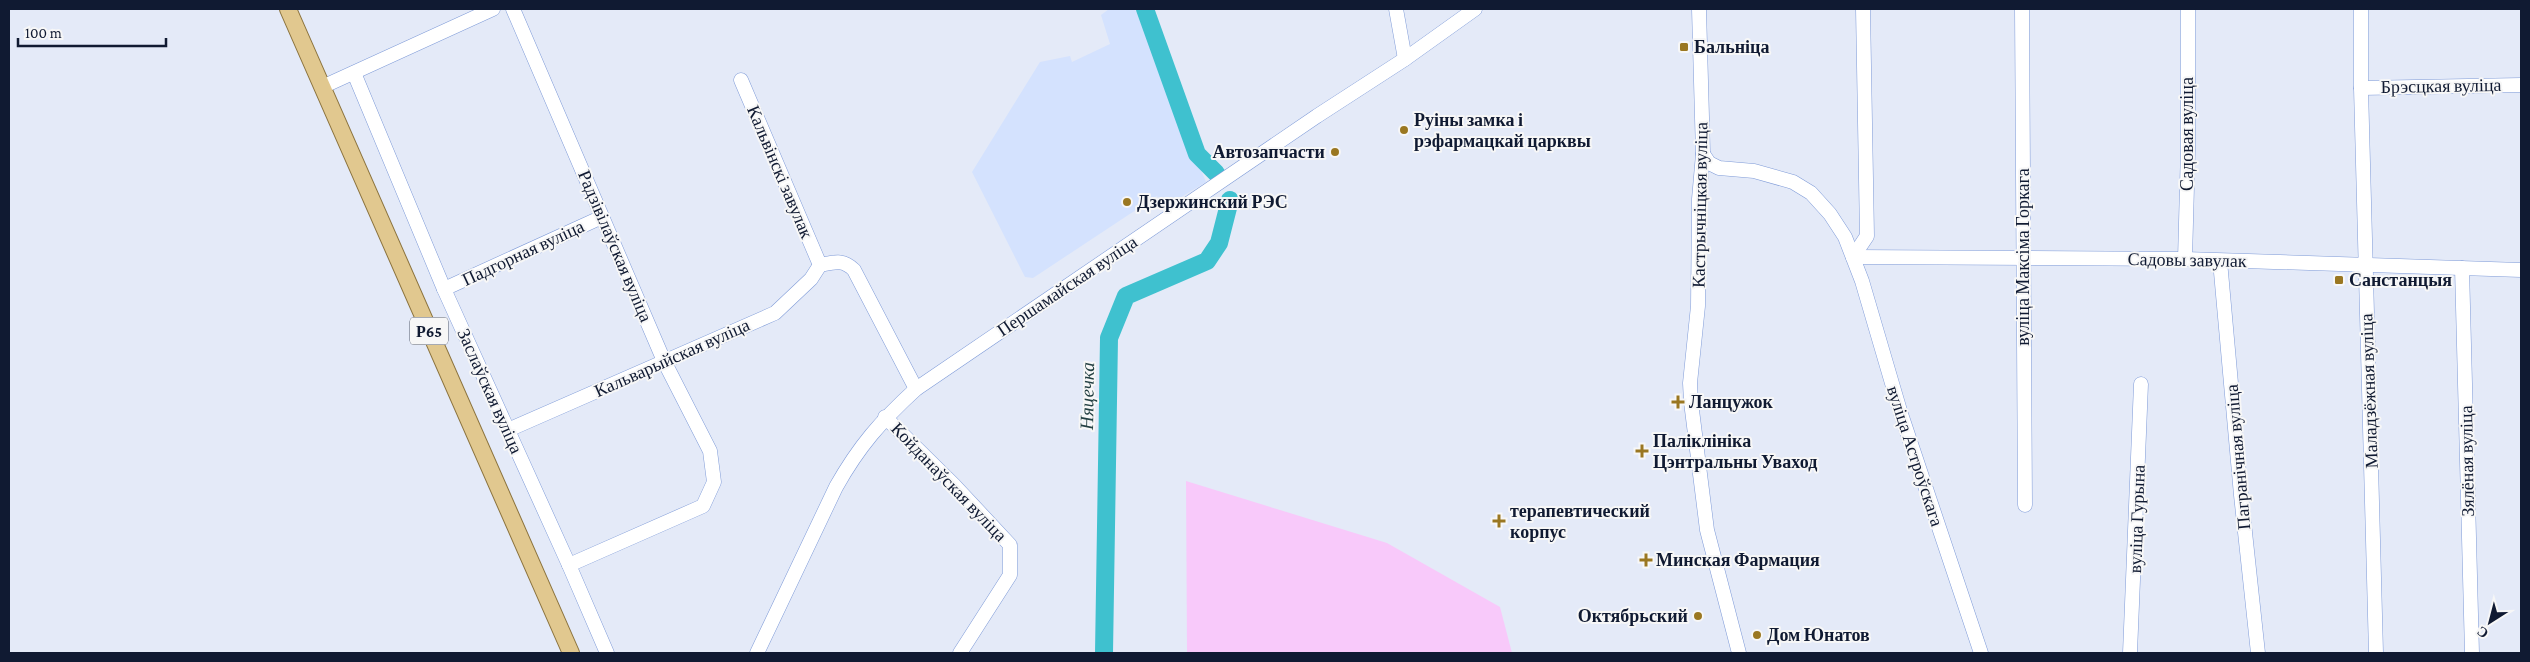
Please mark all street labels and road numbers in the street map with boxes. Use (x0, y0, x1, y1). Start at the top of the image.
street label: Брэсцкая вуліца (2380, 75, 2502, 97)
street label: Садовая вуліца (2177, 77, 2197, 191)
street label: Кальвінскі завулак (743, 103, 817, 242)
street label: Кастрычніцкая вуліца (1689, 122, 1711, 288)
street label: Радзівілаўская вуліца (574, 167, 656, 325)
street label: вуліца Максіма Горкага (2013, 168, 2033, 346)
street label: Падгорная вуліца (459, 216, 587, 290)
street label: Першамайская вуліца (993, 232, 1141, 340)
street label: Садовы завулак (2127, 249, 2247, 271)
street label: Маладзёжная вуліца (2356, 313, 2382, 469)
street label: Кальварыйская вуліца (591, 315, 753, 401)
road number: Р65 (410, 318, 448, 344)
street label: Заслаўская вуліца (453, 325, 527, 457)
street label: вуліца Астроўскага (1883, 383, 1947, 529)
street label: Пагранічная вуліца (2222, 383, 2254, 531)
street label: Зялёная вуліца (2456, 405, 2478, 517)
street label: Койданаўская вуліца (887, 418, 1011, 546)
street label: вуліца Гурына (2125, 464, 2149, 574)

